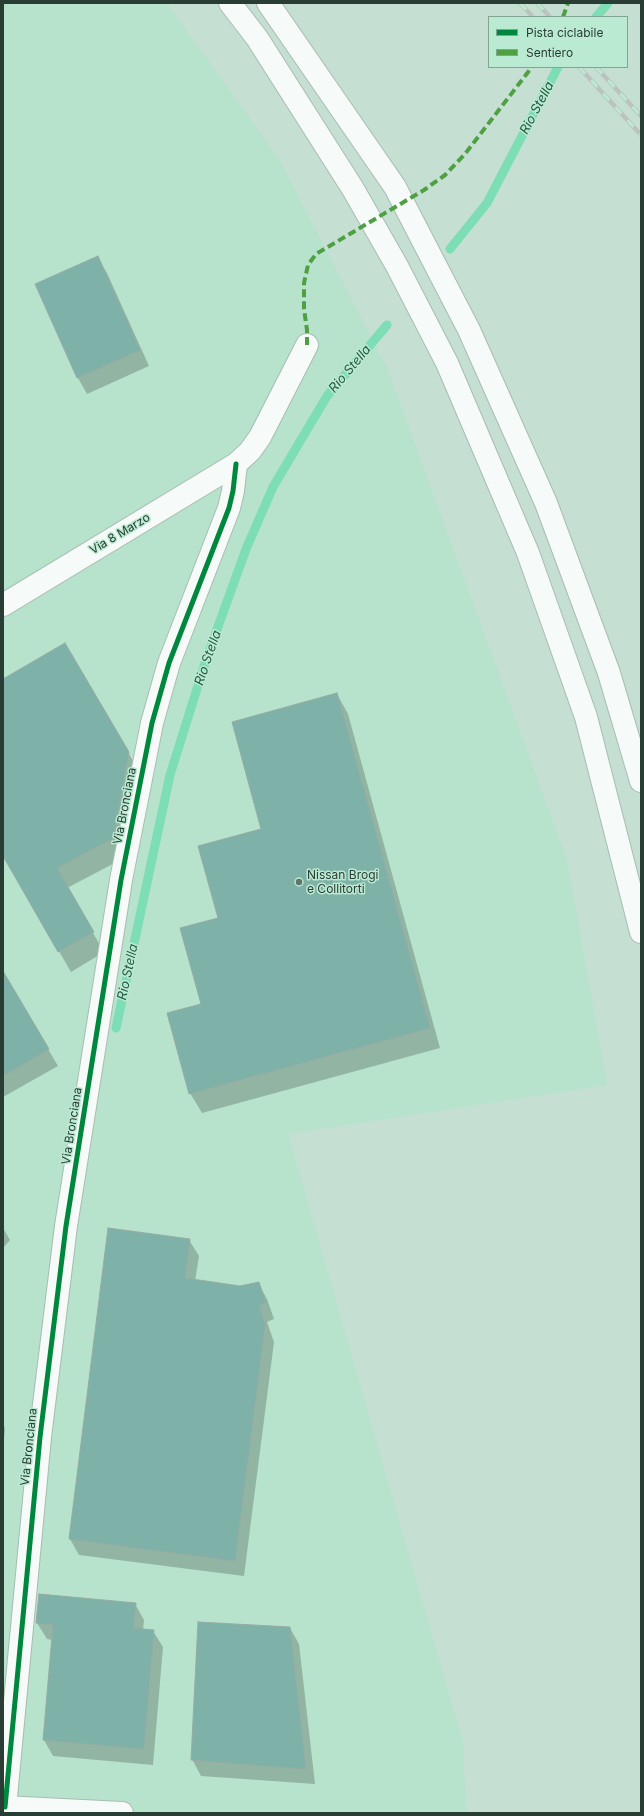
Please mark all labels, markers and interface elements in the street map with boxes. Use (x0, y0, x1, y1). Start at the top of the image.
legend (488, 16, 628, 68)
text: Pista ciclabile (526, 25, 603, 40)
text: Sentiero (526, 45, 573, 60)
water label: Rio Stella (517, 79, 557, 137)
water label: Rio Stella (326, 342, 374, 396)
street label: Via 8 Marzo (87, 510, 153, 558)
water label: Rio Stella (191, 628, 225, 688)
street label: Via Bronciana (110, 766, 140, 846)
place label: Nissan Brogi e Collitorti (307, 868, 378, 896)
marker: Nissan Brogi e Collitorti (294, 877, 304, 887)
water label: Rio Stella (114, 942, 142, 1002)
street label: Via Bronciana (59, 1086, 85, 1166)
street label: Via Bronciana (18, 1407, 40, 1487)

